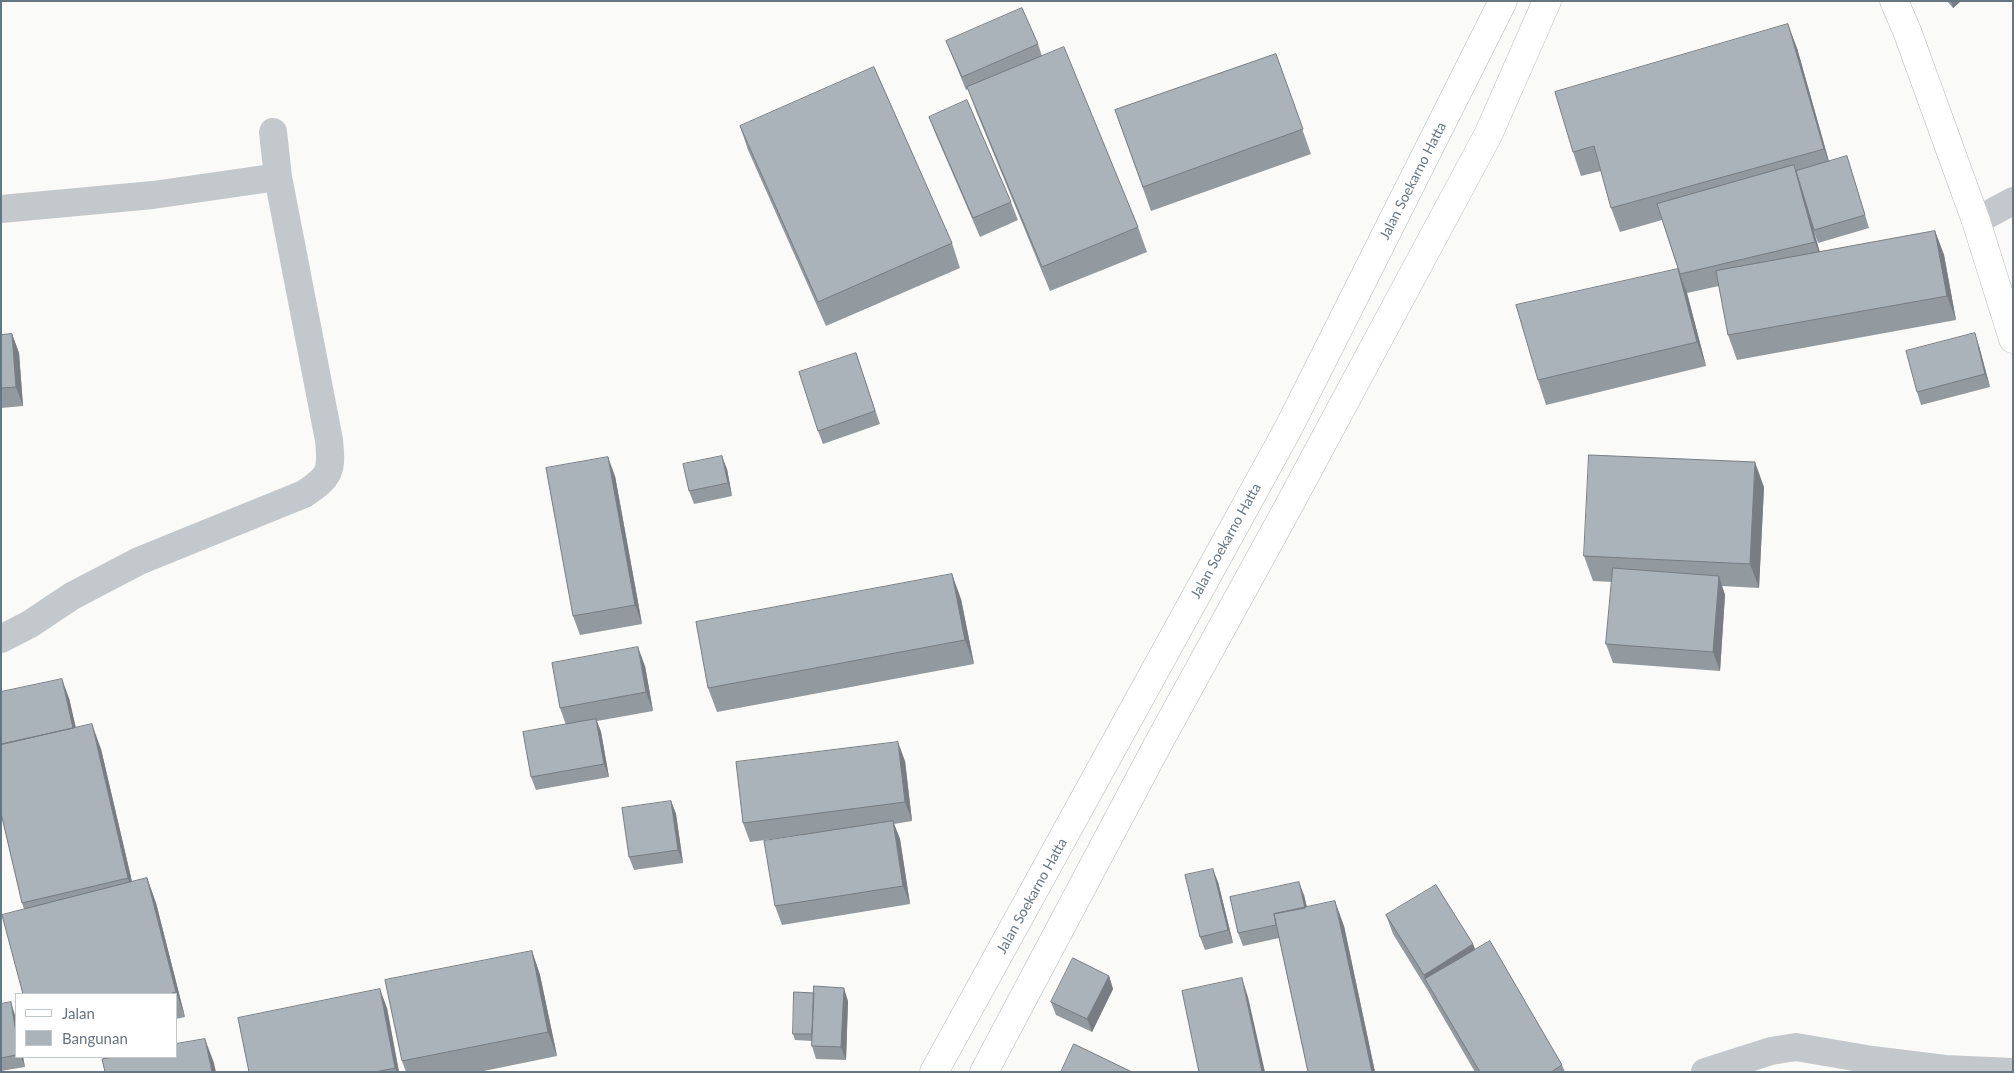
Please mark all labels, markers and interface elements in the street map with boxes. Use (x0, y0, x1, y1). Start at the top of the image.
street label: Jalan Soekarno Hatta (1376, 119, 1450, 243)
street label: Jalan Soekarno Hatta (1187, 480, 1265, 602)
street label: Jalan Soekarno Hatta (993, 835, 1071, 957)
legend (15, 993, 178, 1058)
text: Jalan (62, 1004, 95, 1022)
text: Bangunan (62, 1029, 128, 1047)

